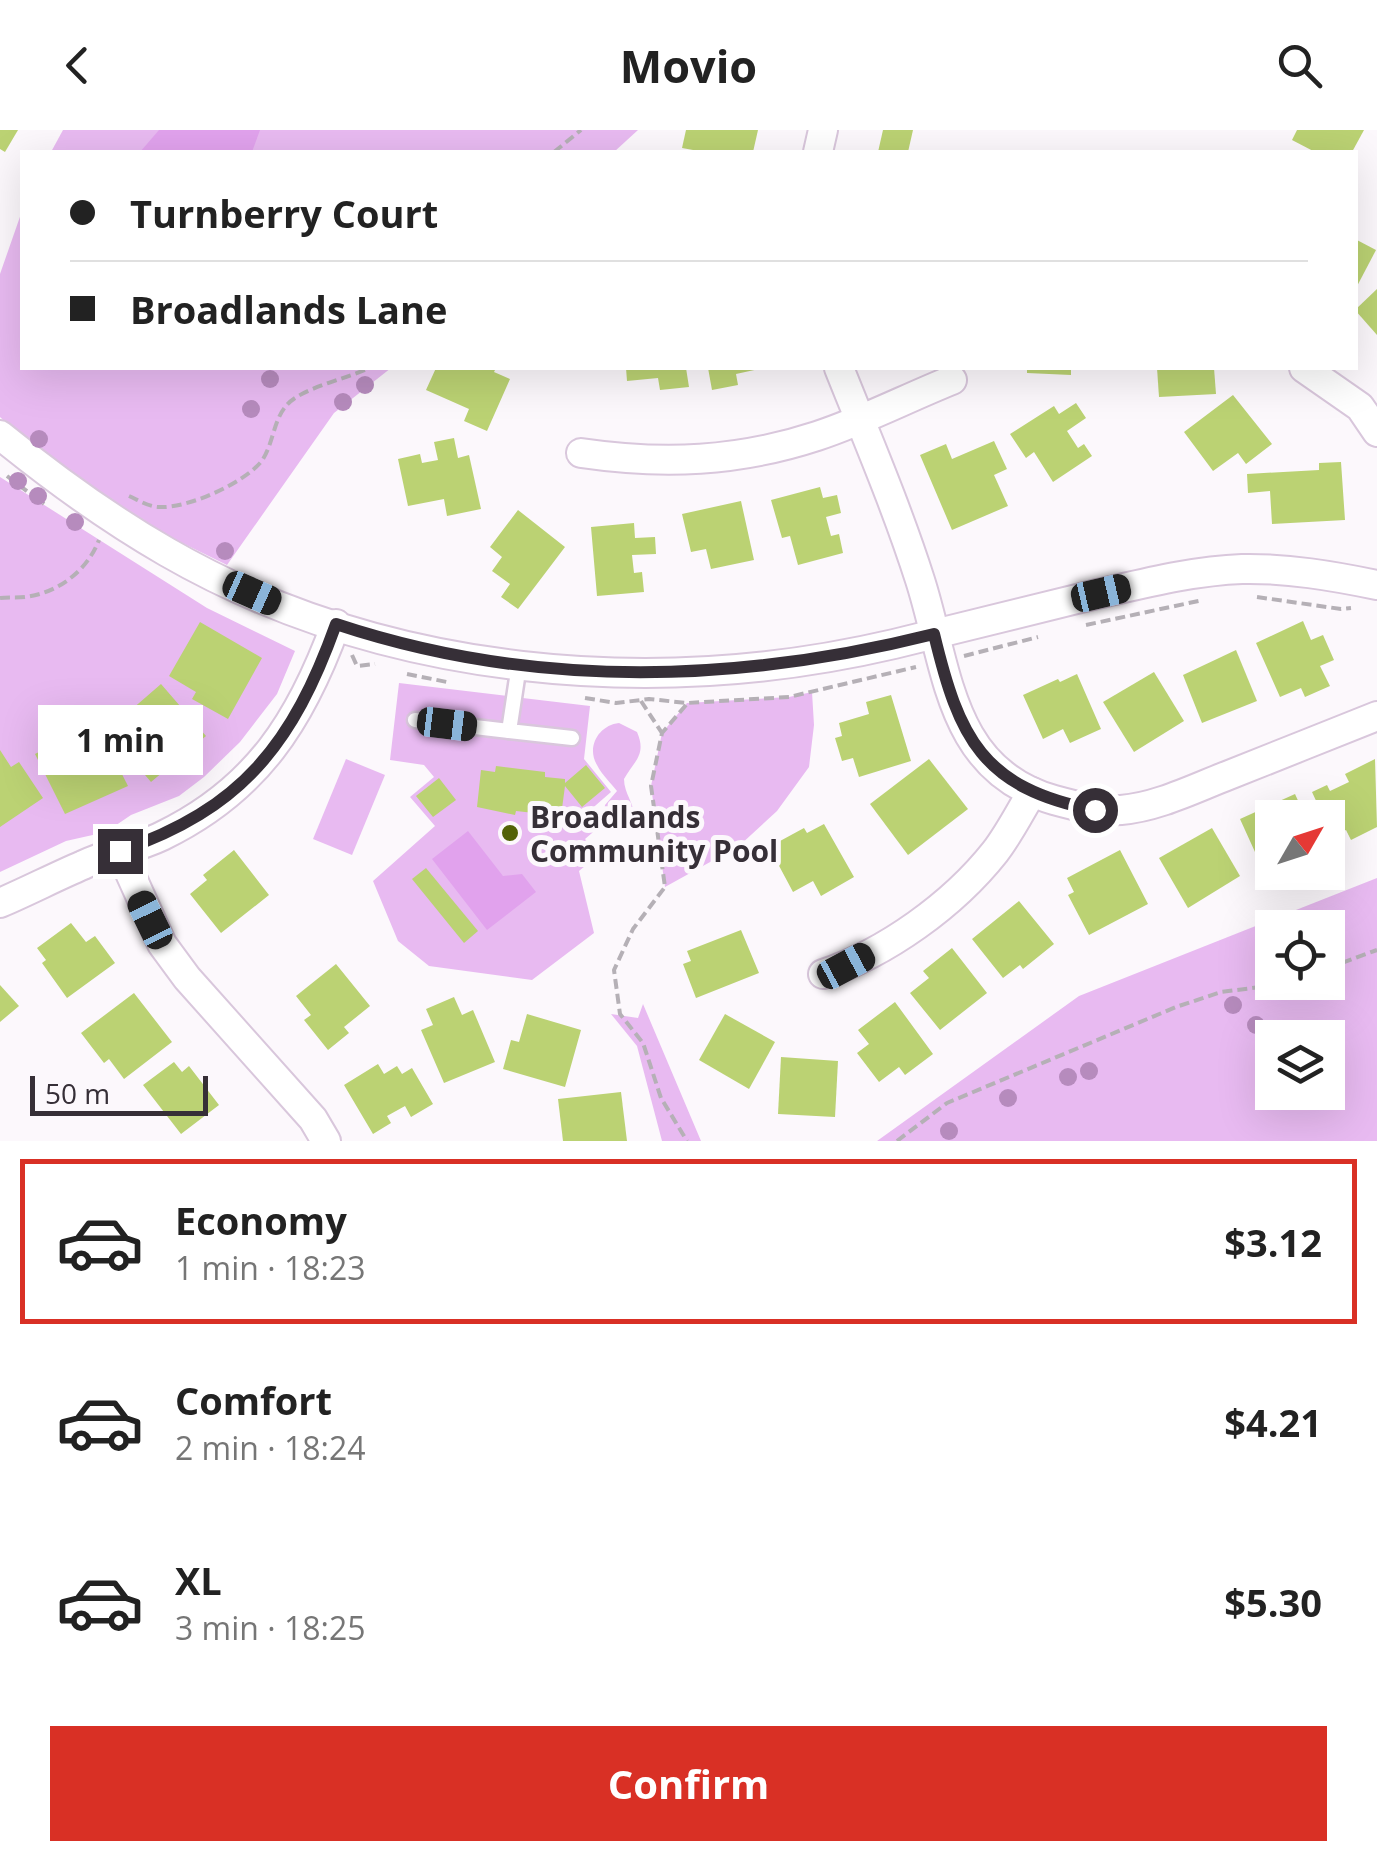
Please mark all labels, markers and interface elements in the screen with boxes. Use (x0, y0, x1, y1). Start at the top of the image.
text: Movio (620, 35, 757, 96)
icon: back (50, 38, 105, 93)
icon: search (1272, 38, 1327, 93)
text: Turnberry Court (130, 187, 438, 239)
text: Broadlands Lane (130, 283, 448, 335)
car (218, 567, 286, 619)
car (1068, 572, 1134, 614)
car (415, 705, 479, 743)
callout: 1 min (38, 706, 202, 776)
text: 1 min (76, 718, 165, 761)
route start (1073, 788, 1118, 833)
place label: Broadlands Community Pool (530, 796, 778, 871)
north arrow (1255, 800, 1345, 890)
map controls (1255, 800, 1345, 1110)
marker: Broadlands Community Pool (499, 822, 521, 844)
route end (98, 829, 143, 874)
car (123, 886, 177, 954)
button: locate (1255, 910, 1345, 1000)
car (812, 939, 880, 993)
button: layers (1255, 1020, 1345, 1110)
scale bar (30, 1071, 208, 1116)
text: 50 m (45, 1074, 110, 1112)
text: Economy (175, 1194, 347, 1246)
icon: car (55, 1197, 145, 1287)
text: $3.12 (1224, 1216, 1322, 1268)
text: 1 min · 18:23 (175, 1246, 366, 1289)
text: Comfort (175, 1374, 332, 1426)
icon: car (55, 1377, 145, 1467)
text: $4.21 (1224, 1396, 1322, 1448)
text: 2 min · 18:24 (175, 1426, 366, 1469)
text: XL (175, 1554, 222, 1606)
icon: car (55, 1557, 145, 1647)
text: $5.30 (1224, 1576, 1322, 1628)
text: 3 min · 18:25 (175, 1606, 366, 1649)
button: Confirm (50, 1726, 1327, 1841)

